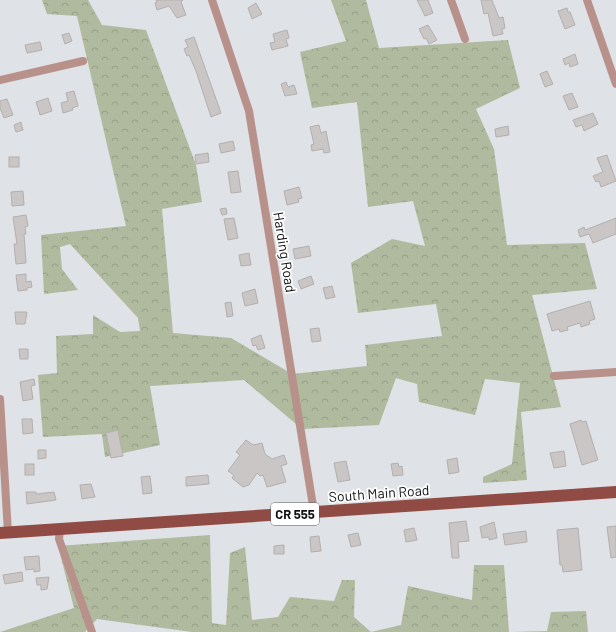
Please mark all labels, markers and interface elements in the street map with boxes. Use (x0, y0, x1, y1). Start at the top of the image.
street label: Harding Road (270, 210, 300, 294)
street label: South Main Road (328, 481, 430, 505)
road number: CR 555 (271, 503, 319, 525)

